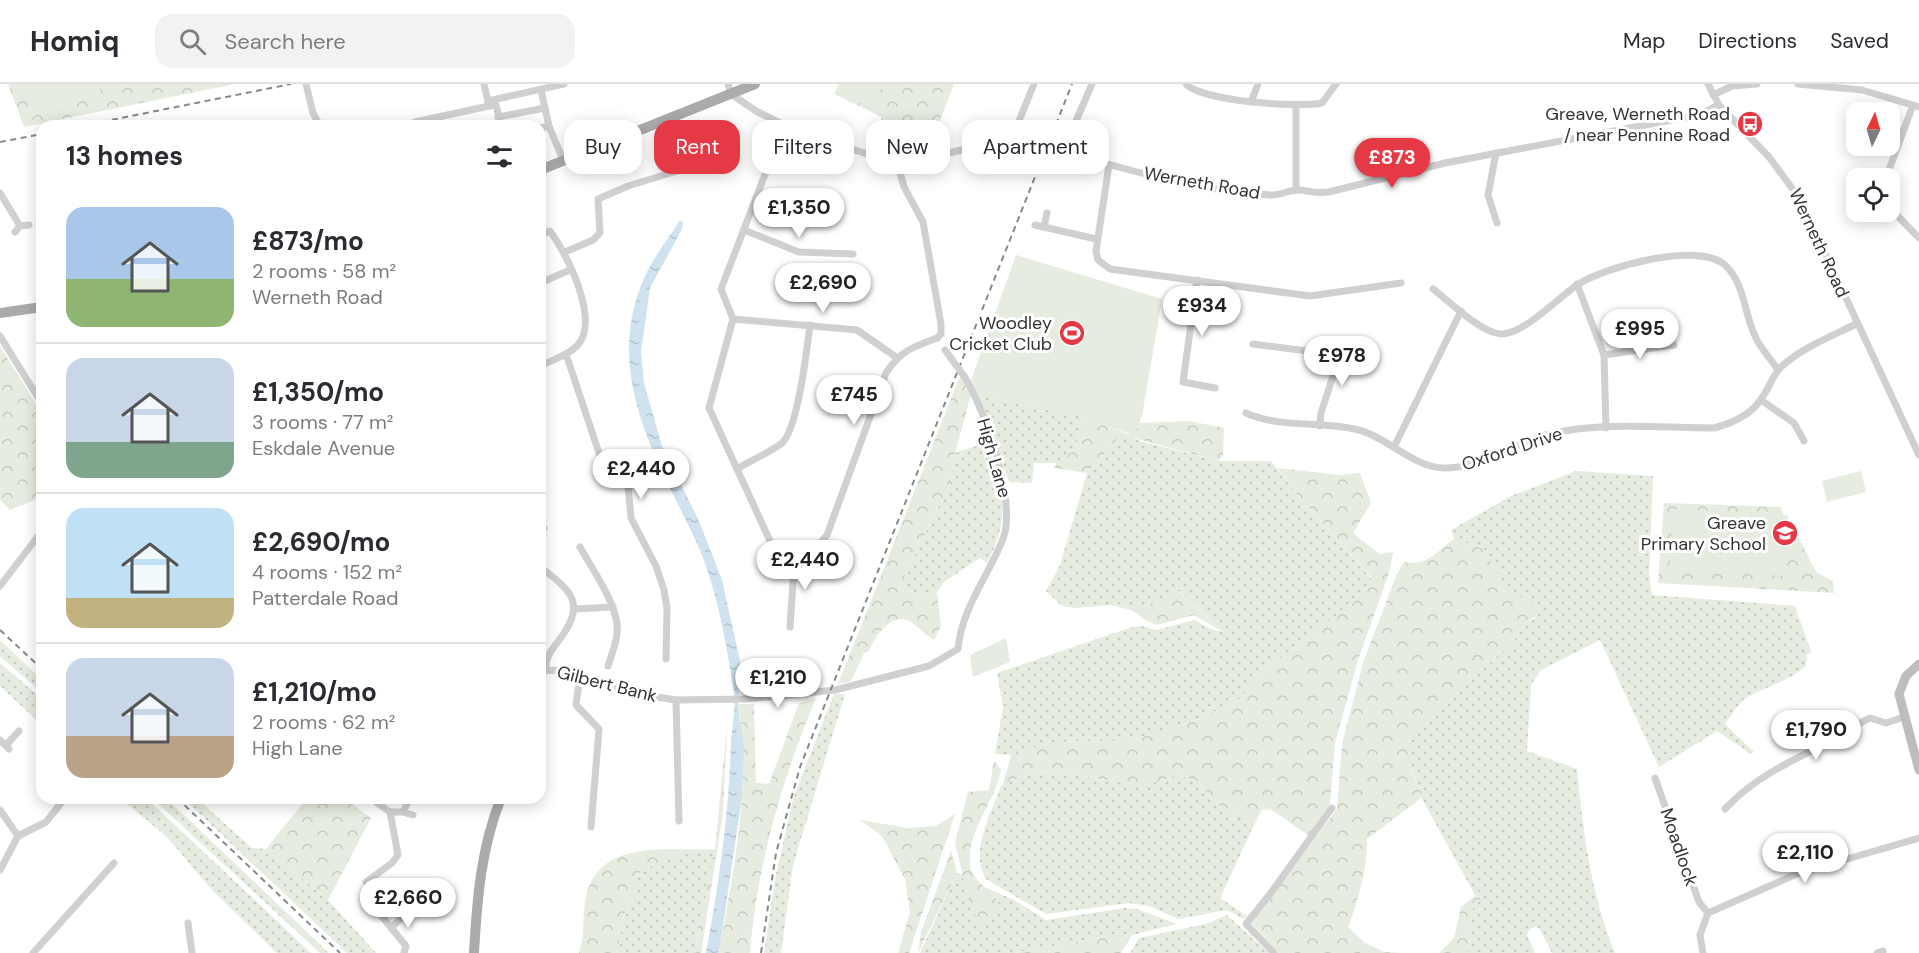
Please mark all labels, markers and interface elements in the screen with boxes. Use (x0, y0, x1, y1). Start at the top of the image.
search box (155, 14, 575, 68)
text: Homiq (30, 23, 119, 60)
icon: search (176, 25, 209, 58)
text: Search here (224, 27, 346, 56)
text: Map (1623, 27, 1665, 55)
text: Directions (1698, 27, 1797, 55)
text: Saved (1830, 27, 1889, 55)
place label: Greave, Werneth Road / near Pennine Road (1545, 102, 1730, 147)
north arrow (1846, 102, 1900, 156)
map controls (1846, 102, 1900, 222)
bus stop icon: Greave, Werneth Road / near Pennine Road (1735, 109, 1765, 139)
chip: Buy (564, 120, 642, 174)
chip: Rent (654, 120, 740, 174)
chip: Filters (752, 120, 854, 174)
chip: New (866, 120, 950, 174)
chip: Apartment (962, 120, 1109, 174)
pin: £873 (1356, 138, 1428, 189)
text: 13 homes (66, 139, 183, 173)
icon: filters (483, 140, 516, 173)
text: £873 (1368, 144, 1416, 170)
street label: Werneth Road (1142, 161, 1262, 205)
button: locate (1846, 168, 1900, 222)
street label: Werneth Road (1783, 185, 1855, 301)
pin: £1,350 (750, 188, 848, 239)
text: £1,350 (767, 194, 831, 220)
text: £873/mo (252, 224, 364, 258)
icon: home (114, 231, 186, 303)
text: 2 rooms · 58 m² (252, 258, 396, 284)
pin: £2,690 (774, 263, 872, 314)
text: £2,690 (789, 269, 857, 295)
text: Werneth Road (252, 284, 383, 310)
pin: £934 (1166, 286, 1238, 337)
text: £934 (1177, 292, 1227, 318)
pin: £995 (1604, 309, 1676, 360)
place label: Woodley Cricket Club (949, 311, 1052, 356)
text: £995 (1615, 315, 1665, 341)
sports icon: Woodley Cricket Club (1057, 318, 1087, 348)
pin: £978 (1306, 336, 1378, 387)
text: £978 (1318, 342, 1366, 368)
text: £1,350/mo (252, 375, 384, 409)
pin: £745 (818, 375, 890, 426)
text: £745 (830, 381, 878, 407)
icon: home (114, 382, 186, 454)
text: 3 rooms · 77 m² (252, 409, 393, 435)
street label: High Lane (971, 415, 1017, 501)
street label: Oxford Drive (1459, 421, 1565, 477)
text: Eskdale Avenue (252, 435, 395, 461)
pin: £2,440 (592, 449, 690, 500)
text: £2,440 (606, 455, 676, 481)
place label: Greave Primary School (1641, 511, 1766, 556)
school or university icon: Greave Primary School (1770, 518, 1800, 548)
text: £2,690/mo (252, 525, 390, 559)
icon: home (114, 532, 186, 604)
pin: £2,440 (756, 540, 854, 591)
text: £2,440 (770, 546, 840, 572)
text: 4 rooms · 152 m² (252, 559, 402, 585)
text: Patterdale Road (252, 585, 399, 611)
pin: £1,210 (729, 658, 827, 709)
street label: Gilbert Bank (555, 660, 659, 708)
text: £1,210 (749, 664, 807, 690)
text: £1,210/mo (252, 675, 377, 709)
icon: home (114, 682, 186, 754)
text: 2 rooms · 62 m² (252, 709, 395, 735)
pin: £1,790 (1767, 710, 1865, 761)
text: £1,790 (1785, 716, 1847, 742)
text: High Lane (252, 735, 343, 761)
street label: Moadlock (1654, 805, 1704, 889)
pin: £2,110 (1756, 833, 1854, 884)
text: £2,110 (1776, 839, 1834, 865)
pin: £2,660 (359, 878, 457, 929)
text: £2,660 (374, 884, 442, 910)

